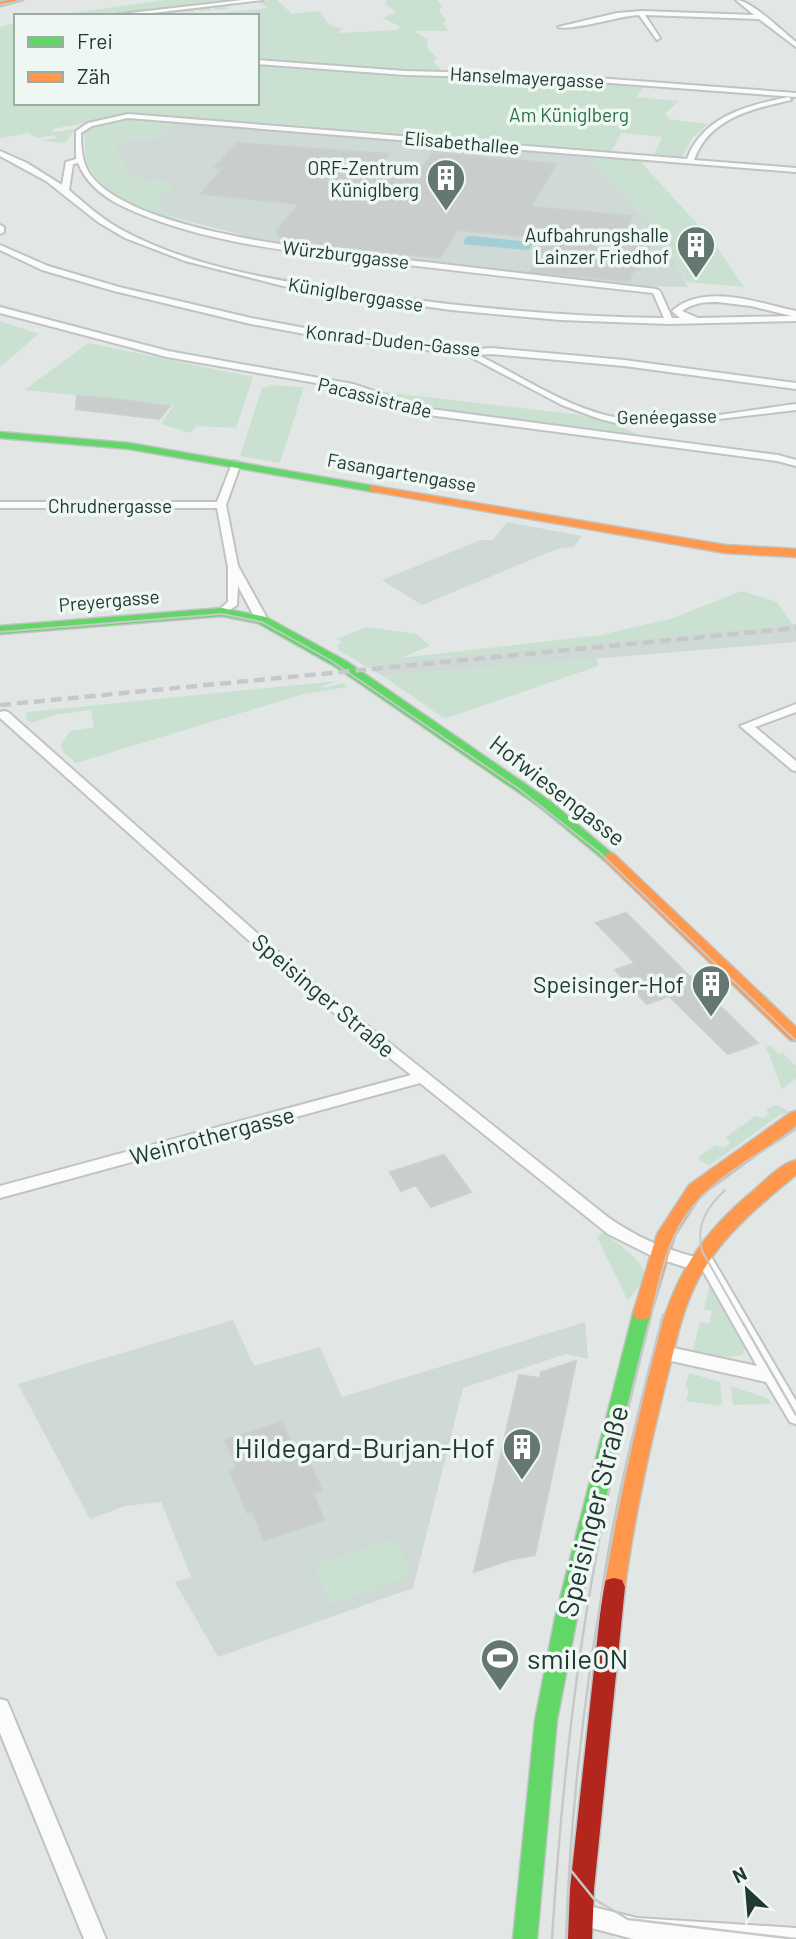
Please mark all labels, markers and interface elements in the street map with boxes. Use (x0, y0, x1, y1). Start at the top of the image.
legend (14, 14, 259, 105)
text: Frei (77, 28, 113, 53)
street label: Hanselmayergasse (449, 61, 605, 93)
text: Zäh (77, 63, 111, 88)
park label: Am Küniglberg (509, 103, 629, 126)
street label: Elisabethallee (403, 126, 521, 158)
place label: ORF-Zentrum Küniglberg (308, 156, 419, 201)
building icon: ORF-Zentrum Küniglberg (425, 157, 467, 212)
place label: Aufbahrungshalle Lainzer Friedhof (525, 223, 669, 268)
building icon: Aufbahrungshalle Lainzer Friedhof (675, 224, 717, 279)
street label: Würzburggasse (281, 235, 411, 273)
street label: Küniglberggasse (287, 272, 425, 316)
street label: Konrad-Duden-Gasse (305, 319, 481, 361)
street label: Pacassistraße (316, 372, 434, 422)
street label: Genéegasse (617, 404, 717, 428)
street label: Fasangartengasse (326, 448, 478, 496)
street label: Chrudnergasse (48, 494, 172, 517)
street label: Preyergasse (58, 584, 160, 616)
street label: Hofwiesengasse (485, 728, 631, 852)
street label: Speisinger Straße (247, 927, 401, 1063)
building icon: Speisinger-Hof (690, 963, 732, 1018)
place label: Speisinger-Hof (533, 970, 684, 998)
street label: Weinrothergasse (127, 1100, 297, 1170)
street label: Speisinger Straße (549, 1402, 635, 1620)
building icon: Hildegard-Burjan-Hof (501, 1426, 543, 1481)
place label: Hildegard-Burjan-Hof (234, 1430, 495, 1464)
sports icon: smileON (479, 1637, 521, 1692)
place label: smileON (527, 1641, 628, 1675)
north arrow (712, 1855, 782, 1925)
text: N (729, 1861, 750, 1887)

